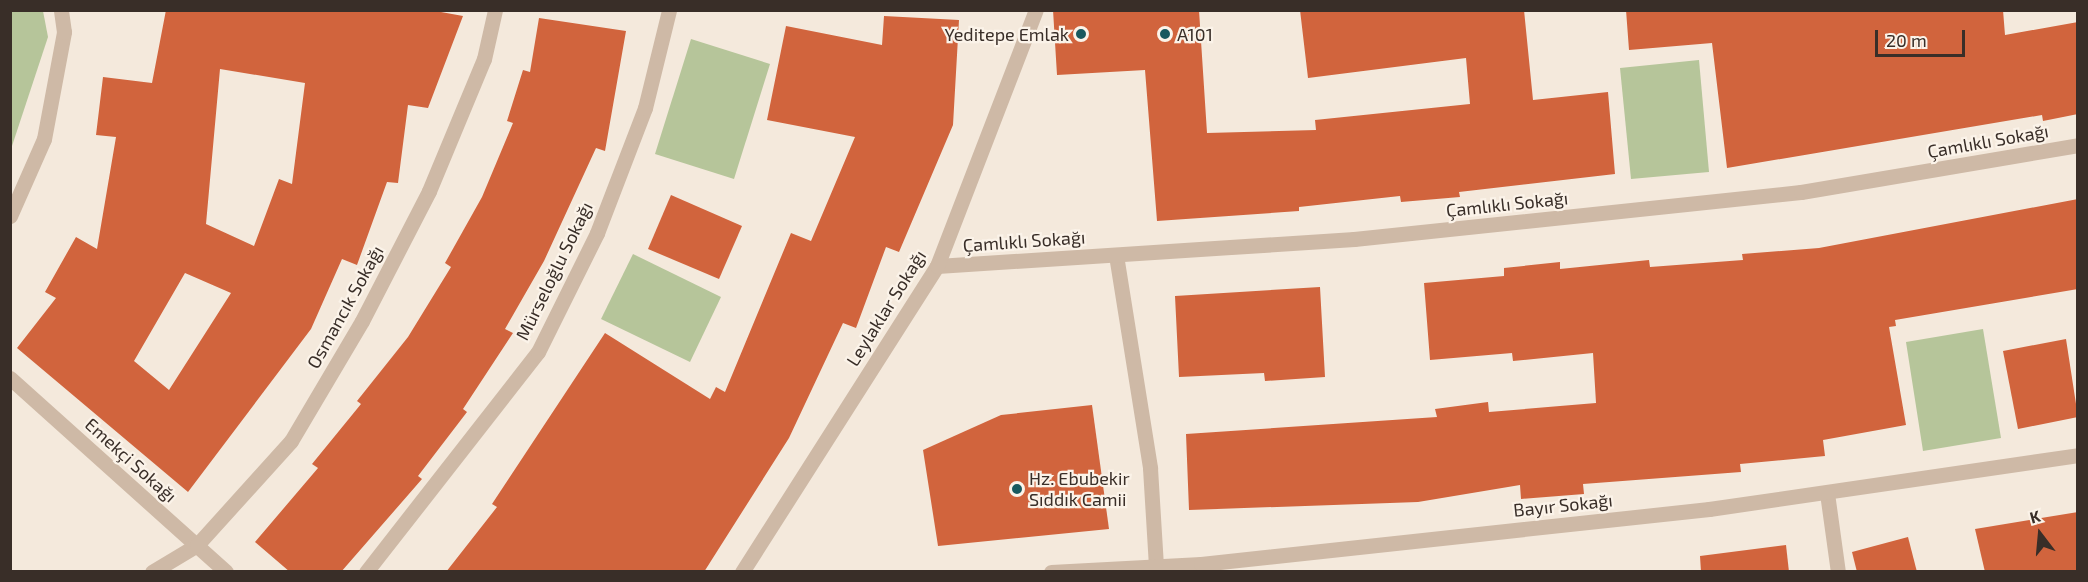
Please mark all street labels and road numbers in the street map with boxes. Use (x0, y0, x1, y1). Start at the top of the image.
street label: Çamlıklı Sokağı (1926, 120, 2050, 162)
street label: Çamlıklı Sokağı (1445, 187, 1569, 221)
street label: Mürseloğlu Sokağı (511, 198, 597, 344)
street label: Çamlıklı Sokağı (962, 226, 1086, 256)
street label: Osmancık Sokağı (302, 242, 388, 372)
street label: Leylaklar Sokağı (842, 246, 930, 370)
street label: Emekçi Sokağı (81, 413, 181, 507)
street label: Bayır Sokağı (1512, 489, 1614, 521)

